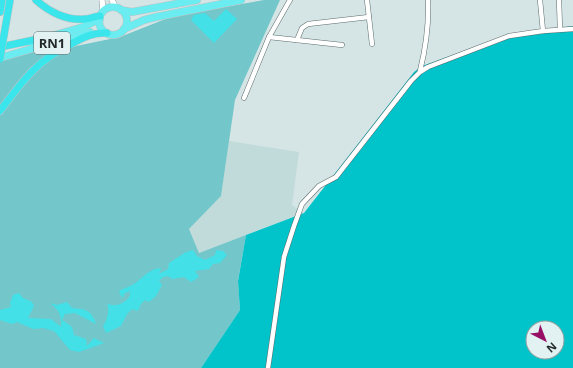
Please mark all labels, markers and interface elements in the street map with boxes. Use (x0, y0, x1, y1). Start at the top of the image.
road number: RN1 (34, 32, 70, 54)
north arrow (525, 320, 565, 360)
text: N (544, 339, 560, 356)

